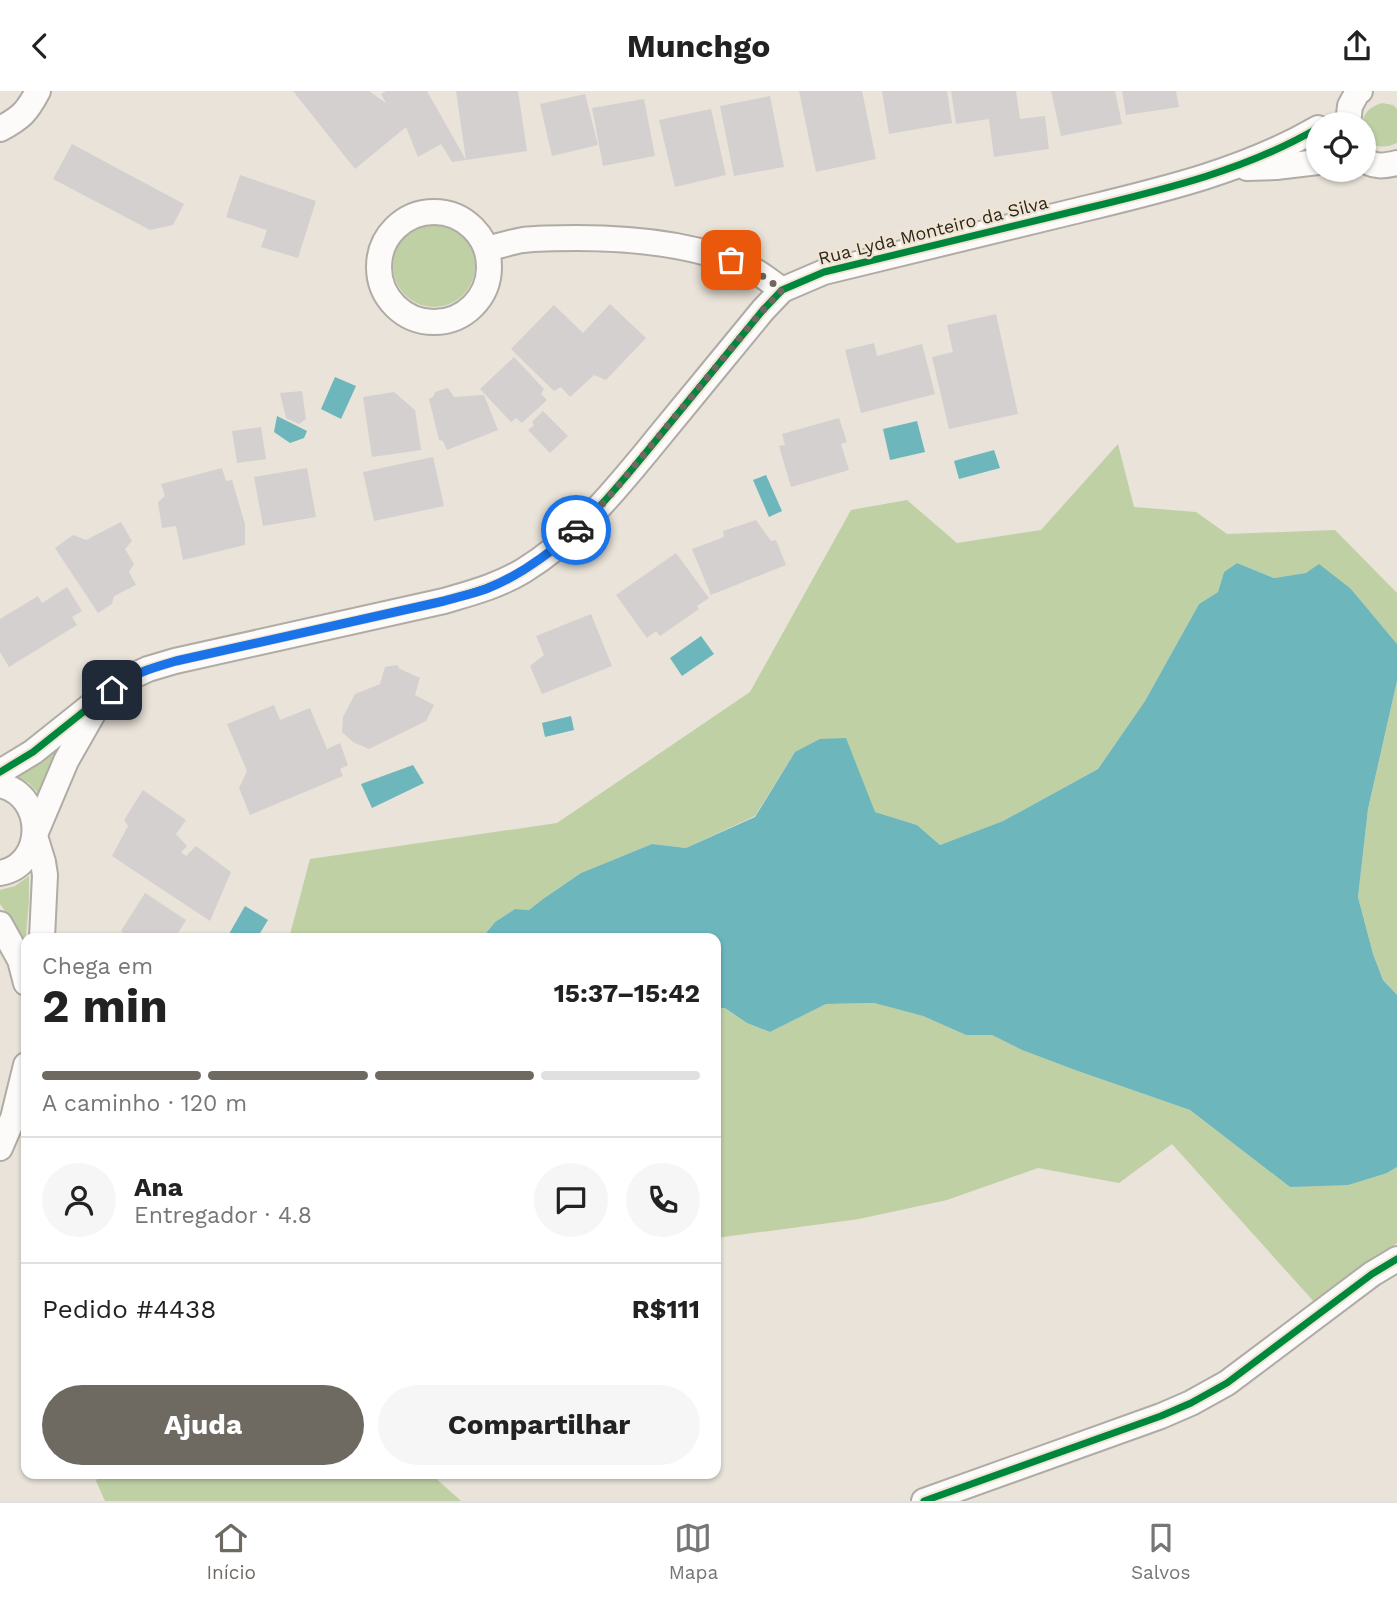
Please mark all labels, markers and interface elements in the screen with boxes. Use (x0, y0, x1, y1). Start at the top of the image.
icon: back (21, 27, 59, 65)
text: Munchgo (627, 27, 770, 65)
icon: share (1338, 27, 1376, 65)
map controls (1306, 112, 1376, 182)
button: locate (1306, 112, 1376, 182)
street label: Rua Lyda Monteiro da Silva (816, 191, 1050, 269)
pin (701, 230, 761, 290)
icon: bag (712, 241, 750, 279)
courier (541, 495, 611, 565)
icon: car (557, 511, 595, 549)
pin (82, 660, 142, 720)
icon: home (93, 671, 131, 709)
text: Chega em (42, 953, 153, 980)
text: 15:37–15:42 (554, 978, 700, 1008)
text: 2 min (42, 979, 168, 1033)
text: A caminho · 120 m (42, 1090, 247, 1117)
button: person (42, 1163, 116, 1237)
button: chat (534, 1163, 608, 1237)
button: phone (626, 1163, 700, 1237)
text: Ana (134, 1172, 183, 1202)
text: Entregador · 4.8 (134, 1202, 312, 1229)
text: Pedido #4438 (42, 1294, 216, 1324)
text: R$111 (632, 1294, 700, 1324)
button: Ajuda (42, 1385, 364, 1465)
button: Compartilhar (378, 1385, 700, 1465)
tab: Início (206, 1519, 256, 1584)
tab: Mapa (669, 1519, 718, 1584)
tab: Salvos (1131, 1519, 1191, 1584)

